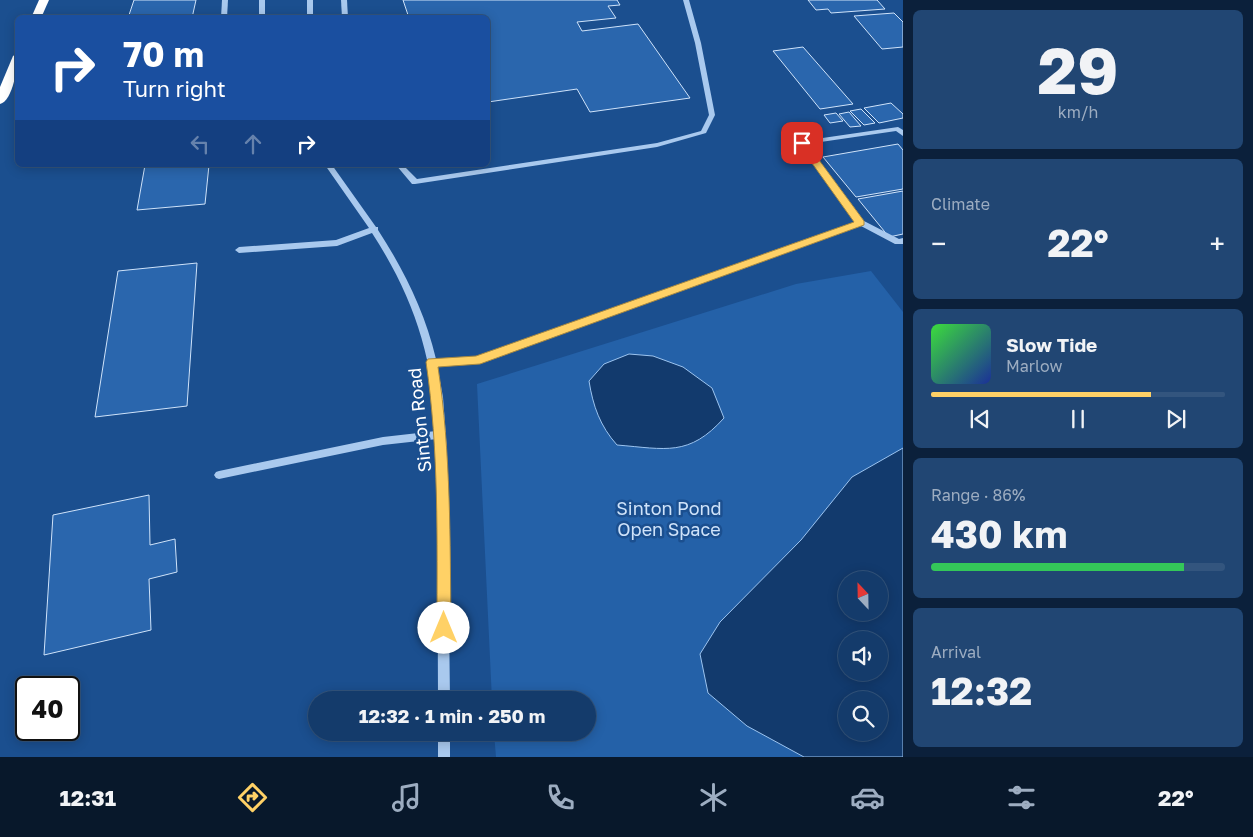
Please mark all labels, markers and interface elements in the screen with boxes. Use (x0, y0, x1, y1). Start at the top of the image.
text: 29 (1038, 30, 1118, 108)
text: 70 m (123, 33, 204, 75)
icon: right (40, 35, 105, 100)
text: Turn right (123, 75, 226, 102)
text: km/h (1058, 102, 1098, 122)
pin (781, 122, 823, 164)
icon: arrive (788, 129, 816, 157)
icon: left (186, 130, 214, 158)
icon: ahead (239, 130, 267, 158)
icon: right (292, 130, 320, 158)
text: Climate (931, 194, 990, 214)
text: 22° (1047, 220, 1109, 265)
text: − (931, 227, 946, 260)
text: + (1210, 227, 1225, 260)
text: Slow Tide (1006, 333, 1097, 356)
text: Marlow (1006, 356, 1062, 376)
street label: Sinton Road (403, 367, 435, 473)
icon: previous (966, 405, 994, 433)
icon: pause (1064, 405, 1092, 433)
icon: next (1162, 405, 1190, 433)
text: Range · 86% (931, 485, 1025, 505)
park label: Sinton Pond Open Space (616, 497, 722, 540)
text: 430 km (931, 511, 1067, 556)
north arrow (838, 571, 888, 621)
map controls (838, 571, 888, 741)
position arrow (417, 601, 469, 653)
button: sound (838, 631, 888, 681)
text: Arrival (931, 642, 981, 662)
text: 12:32 (931, 668, 1032, 713)
speed limit sign: 40 (15, 676, 80, 741)
button: search (838, 691, 888, 741)
text: 12:32 · 1 min · 250 m (359, 704, 545, 727)
icon: directions (235, 780, 270, 815)
icon: music (389, 780, 424, 815)
icon: phone (543, 780, 578, 815)
icon: climate (696, 780, 731, 815)
icon: car (850, 780, 885, 815)
icon: filters (1004, 780, 1039, 815)
text: 12:31 (59, 784, 116, 811)
text: 22° (1158, 784, 1194, 811)

